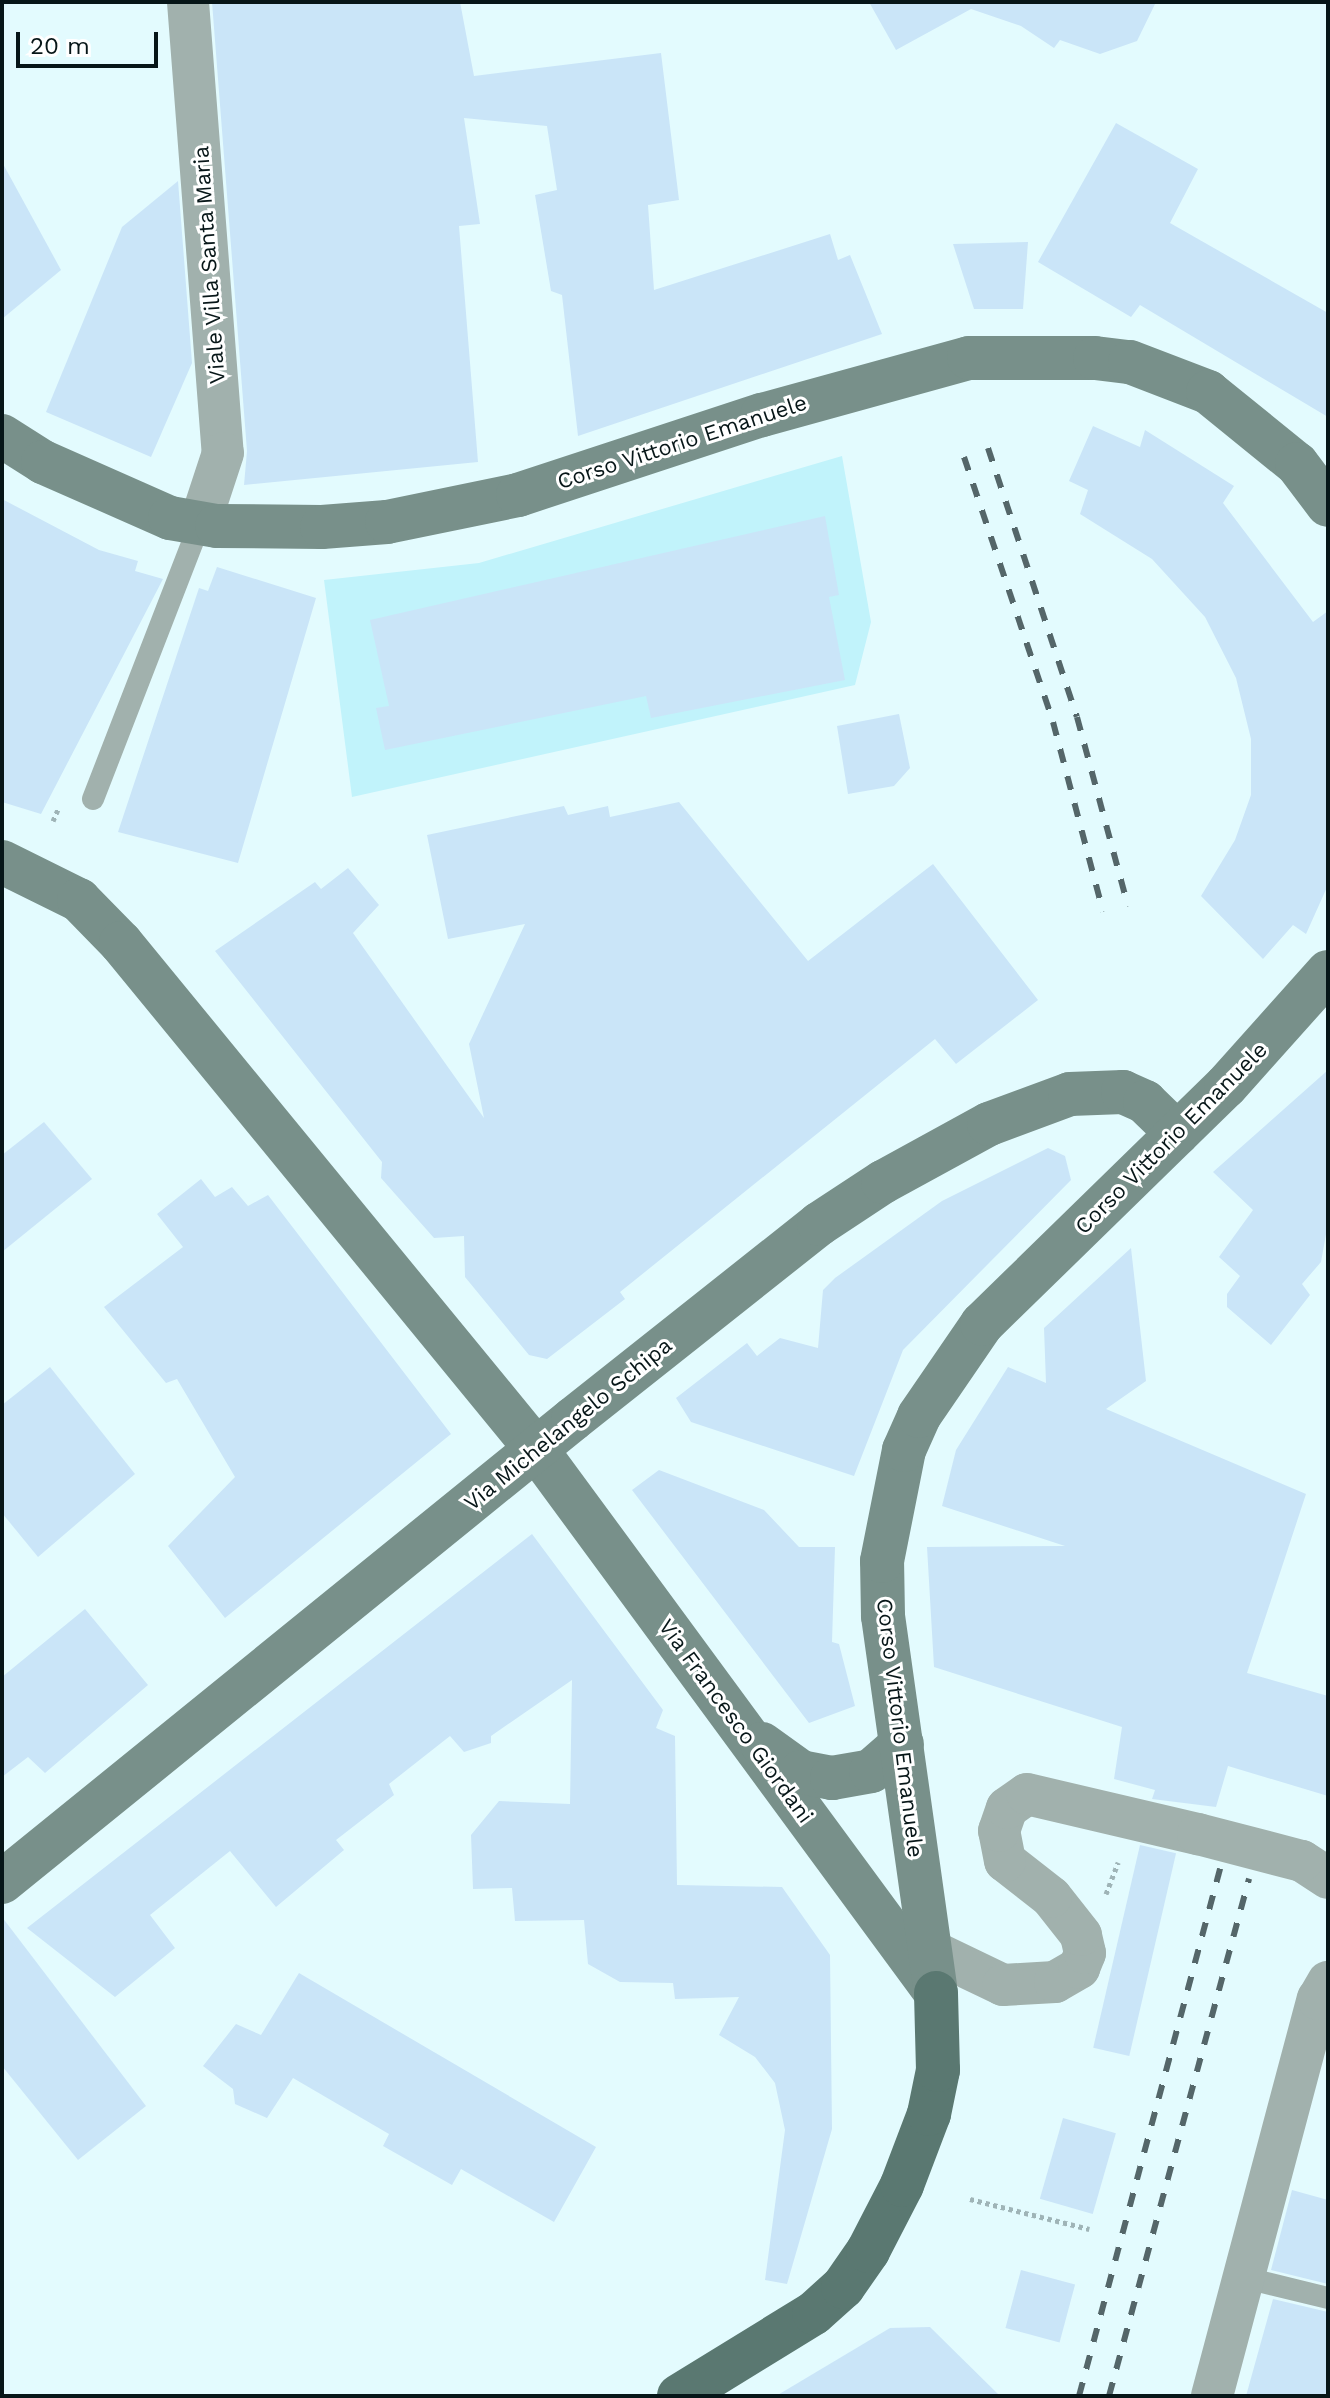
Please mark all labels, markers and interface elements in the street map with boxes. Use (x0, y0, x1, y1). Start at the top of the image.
scale bar (20, 16, 162, 66)
text: 20 m (30, 32, 90, 60)
street label: Viale Villa Santa Maria (187, 144, 231, 386)
street label: Corso Vittorio Emanuele (553, 389, 811, 495)
street label: Corso Vittorio Emanuele (1069, 1036, 1273, 1240)
street label: Via Michelangelo Schipa (459, 1332, 677, 1516)
street label: Corso Vittorio Emanuele (871, 1596, 929, 1860)
street label: Via Francesco Giordani (653, 1614, 819, 1828)

